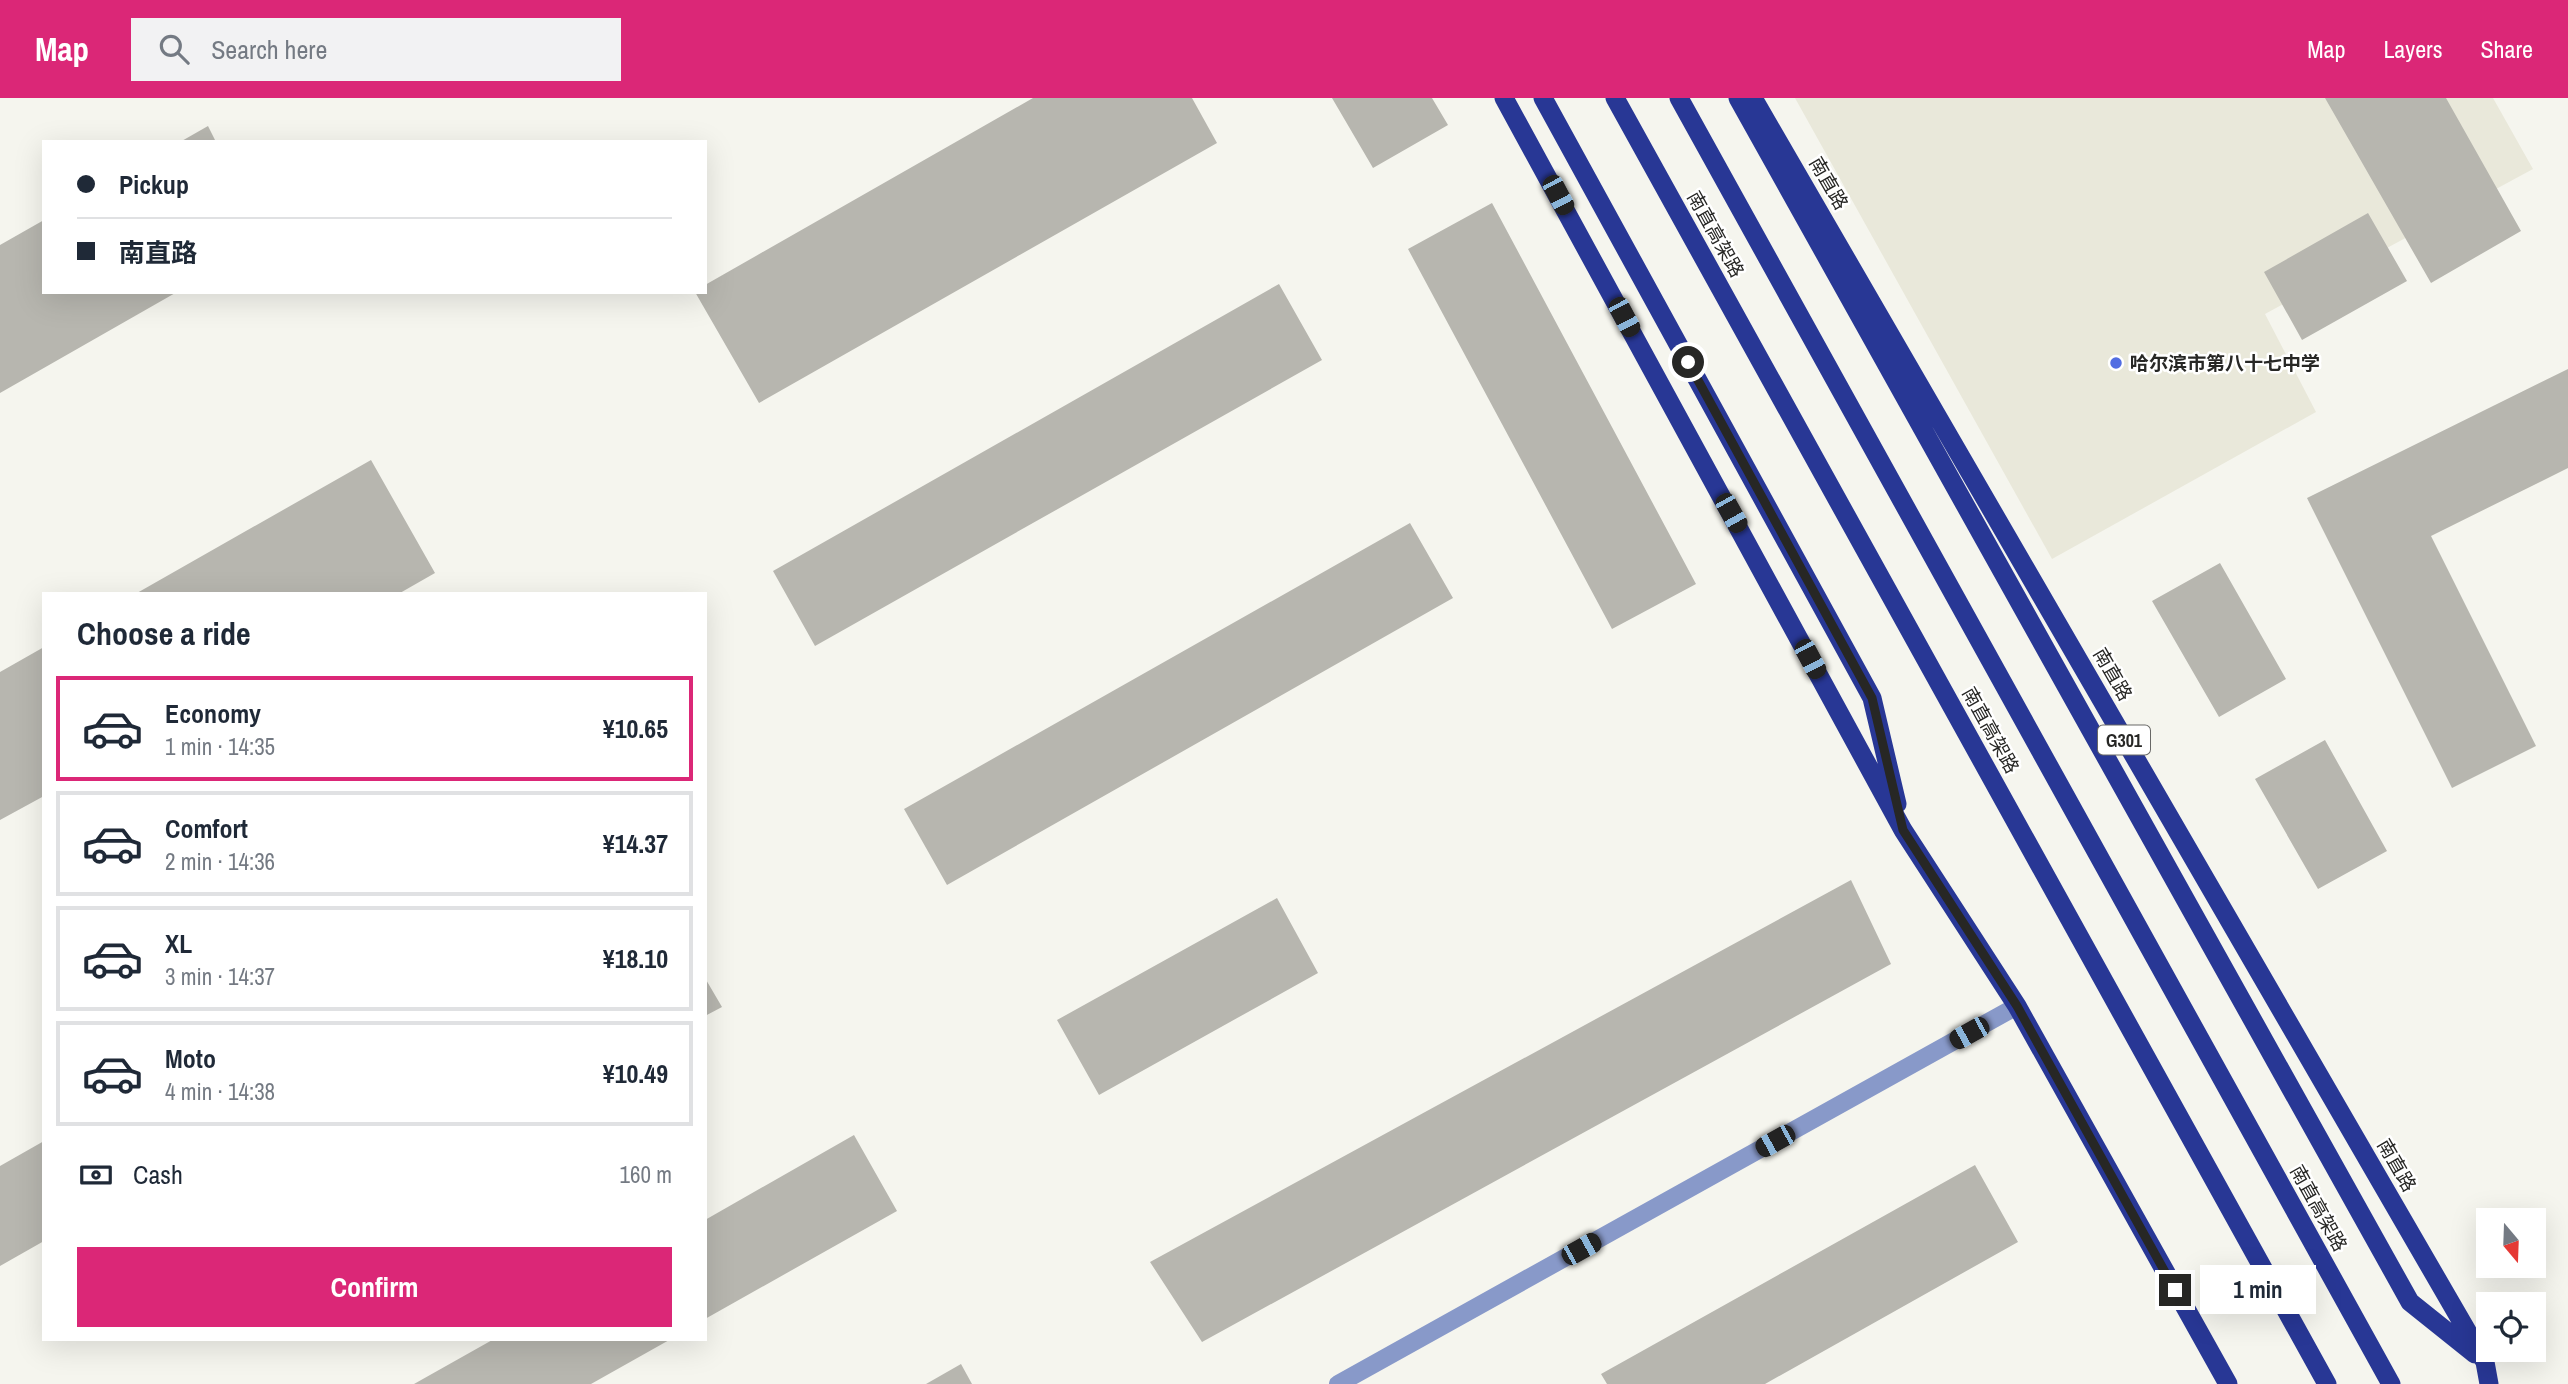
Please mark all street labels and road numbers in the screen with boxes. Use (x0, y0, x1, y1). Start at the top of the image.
street label: 南直路 (1803, 152, 1855, 214)
street label: 南直高架路 (1682, 186, 1750, 282)
street label: 南直路 (2087, 643, 2139, 705)
street label: 南直高架路 (1957, 682, 2025, 778)
road number: G301 (2098, 726, 2150, 754)
street label: 南直路 (2371, 1134, 2423, 1196)
street label: 南直高架路 (2285, 1160, 2353, 1256)

